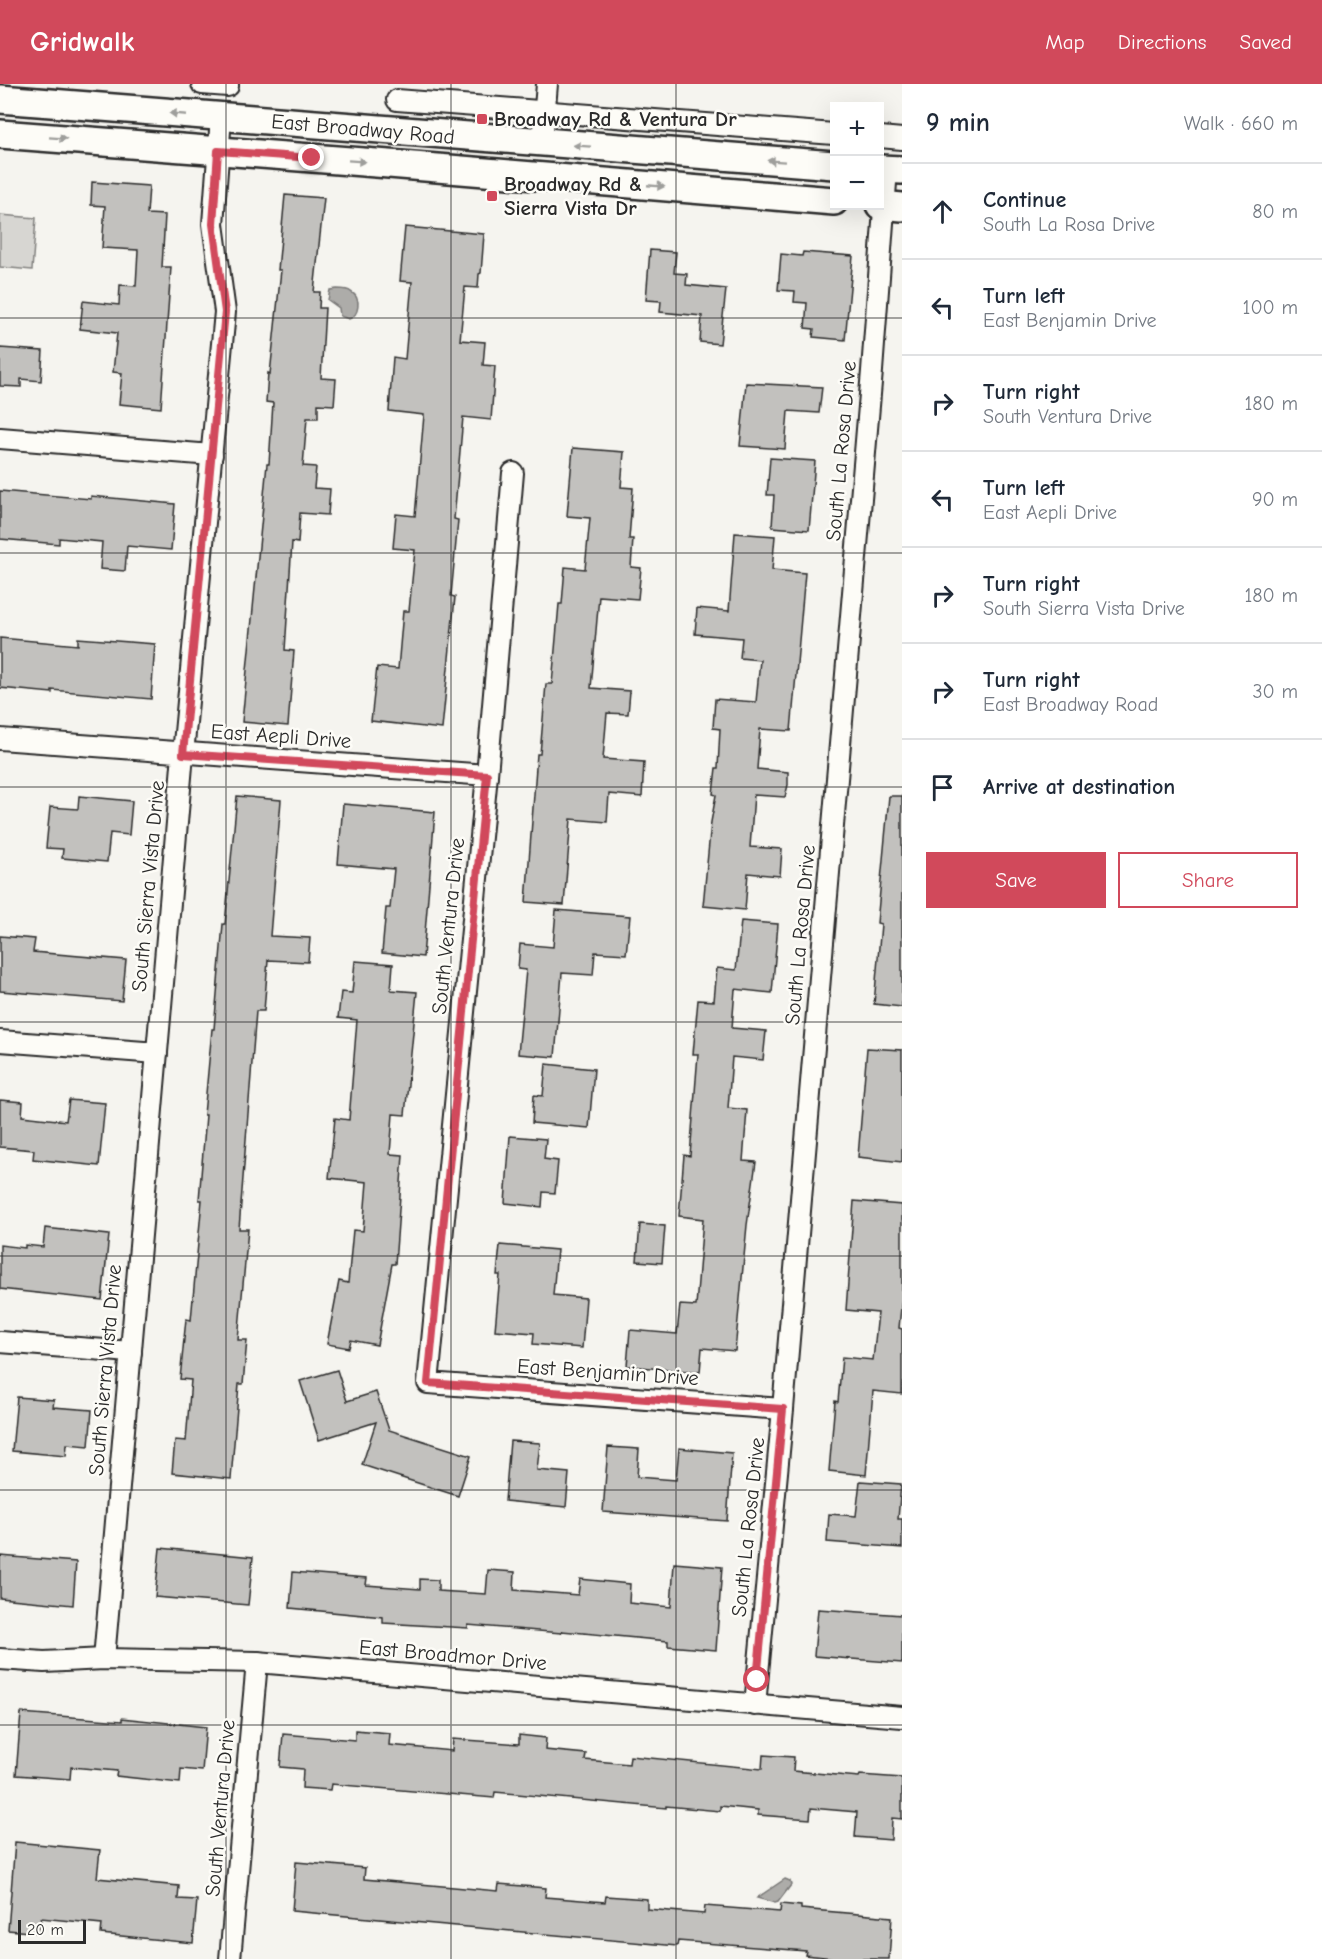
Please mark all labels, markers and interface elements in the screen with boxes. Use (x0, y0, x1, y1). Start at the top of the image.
text: Gridwalk (30, 26, 134, 58)
text: Map (1045, 30, 1085, 54)
text: Directions (1118, 30, 1207, 54)
text: Saved (1240, 30, 1292, 54)
map controls (830, 102, 884, 210)
button: + (830, 102, 884, 156)
place label: Broadway Rd & Ventura Dr (494, 107, 737, 131)
text: 9 min (926, 108, 990, 138)
one-way arrow (169, 109, 188, 118)
street label: East Broadway Road (270, 109, 456, 149)
marker: Broadway Rd & Ventura Dr (475, 112, 489, 126)
text: Walk · 660 m (1184, 112, 1298, 135)
one-way arrow (49, 134, 68, 143)
one-way arrow (572, 142, 591, 151)
route end (298, 144, 324, 170)
one-way arrow (767, 156, 786, 166)
button: − (830, 156, 884, 210)
one-way arrow (348, 157, 367, 166)
place label: Broadway Rd & Sierra Vista Dr (504, 172, 642, 220)
one-way arrow (647, 181, 666, 191)
text: Continue (983, 187, 1066, 213)
marker: Broadway Rd & Sierra Vista Dr (485, 189, 499, 203)
icon: ahead (926, 195, 959, 228)
text: 80 m (1252, 200, 1298, 223)
text: South La Rosa Drive (983, 213, 1155, 236)
text: Turn left (983, 283, 1065, 309)
icon: left (926, 291, 959, 324)
text: 100 m (1243, 296, 1298, 319)
text: East Benjamin Drive (983, 309, 1156, 332)
street label: South La Rosa Drive (821, 360, 861, 542)
text: Turn right (983, 379, 1080, 405)
icon: right (926, 387, 959, 420)
text: 180 m (1244, 392, 1298, 415)
text: South Ventura Drive (983, 405, 1152, 428)
text: Turn left (983, 475, 1065, 501)
icon: left (926, 483, 959, 516)
text: 90 m (1252, 488, 1298, 511)
text: East Aepli Drive (983, 501, 1117, 524)
text: Turn right (983, 571, 1080, 597)
icon: right (926, 579, 959, 612)
text: 180 m (1244, 584, 1298, 607)
text: South Sierra Vista Drive (983, 597, 1185, 620)
text: Turn right (983, 667, 1080, 693)
icon: right (926, 675, 959, 708)
text: 30 m (1252, 680, 1298, 703)
text: East Broadway Road (983, 693, 1158, 716)
street label: East Aepli Drive (210, 719, 352, 753)
icon: arrive (926, 771, 959, 804)
text: Arrive at destination (983, 774, 1175, 800)
street label: South Sierra Vista Drive (127, 779, 169, 993)
street label: South Ventura Drive (427, 836, 469, 1016)
street label: South La Rosa Drive (780, 844, 820, 1026)
button: Save (926, 852, 1106, 908)
button: Share (1118, 852, 1298, 908)
street label: South Sierra Vista Drive (84, 1263, 126, 1477)
street label: East Benjamin Drive (516, 1354, 700, 1390)
street label: South La Rosa Drive (727, 1436, 769, 1618)
street label: East Broadmor Drive (358, 1635, 548, 1675)
route start (743, 1666, 769, 1692)
street label: South Ventura Drive (200, 1719, 240, 1897)
scale bar (18, 1917, 86, 1944)
text: 20 m (27, 1921, 64, 1939)

